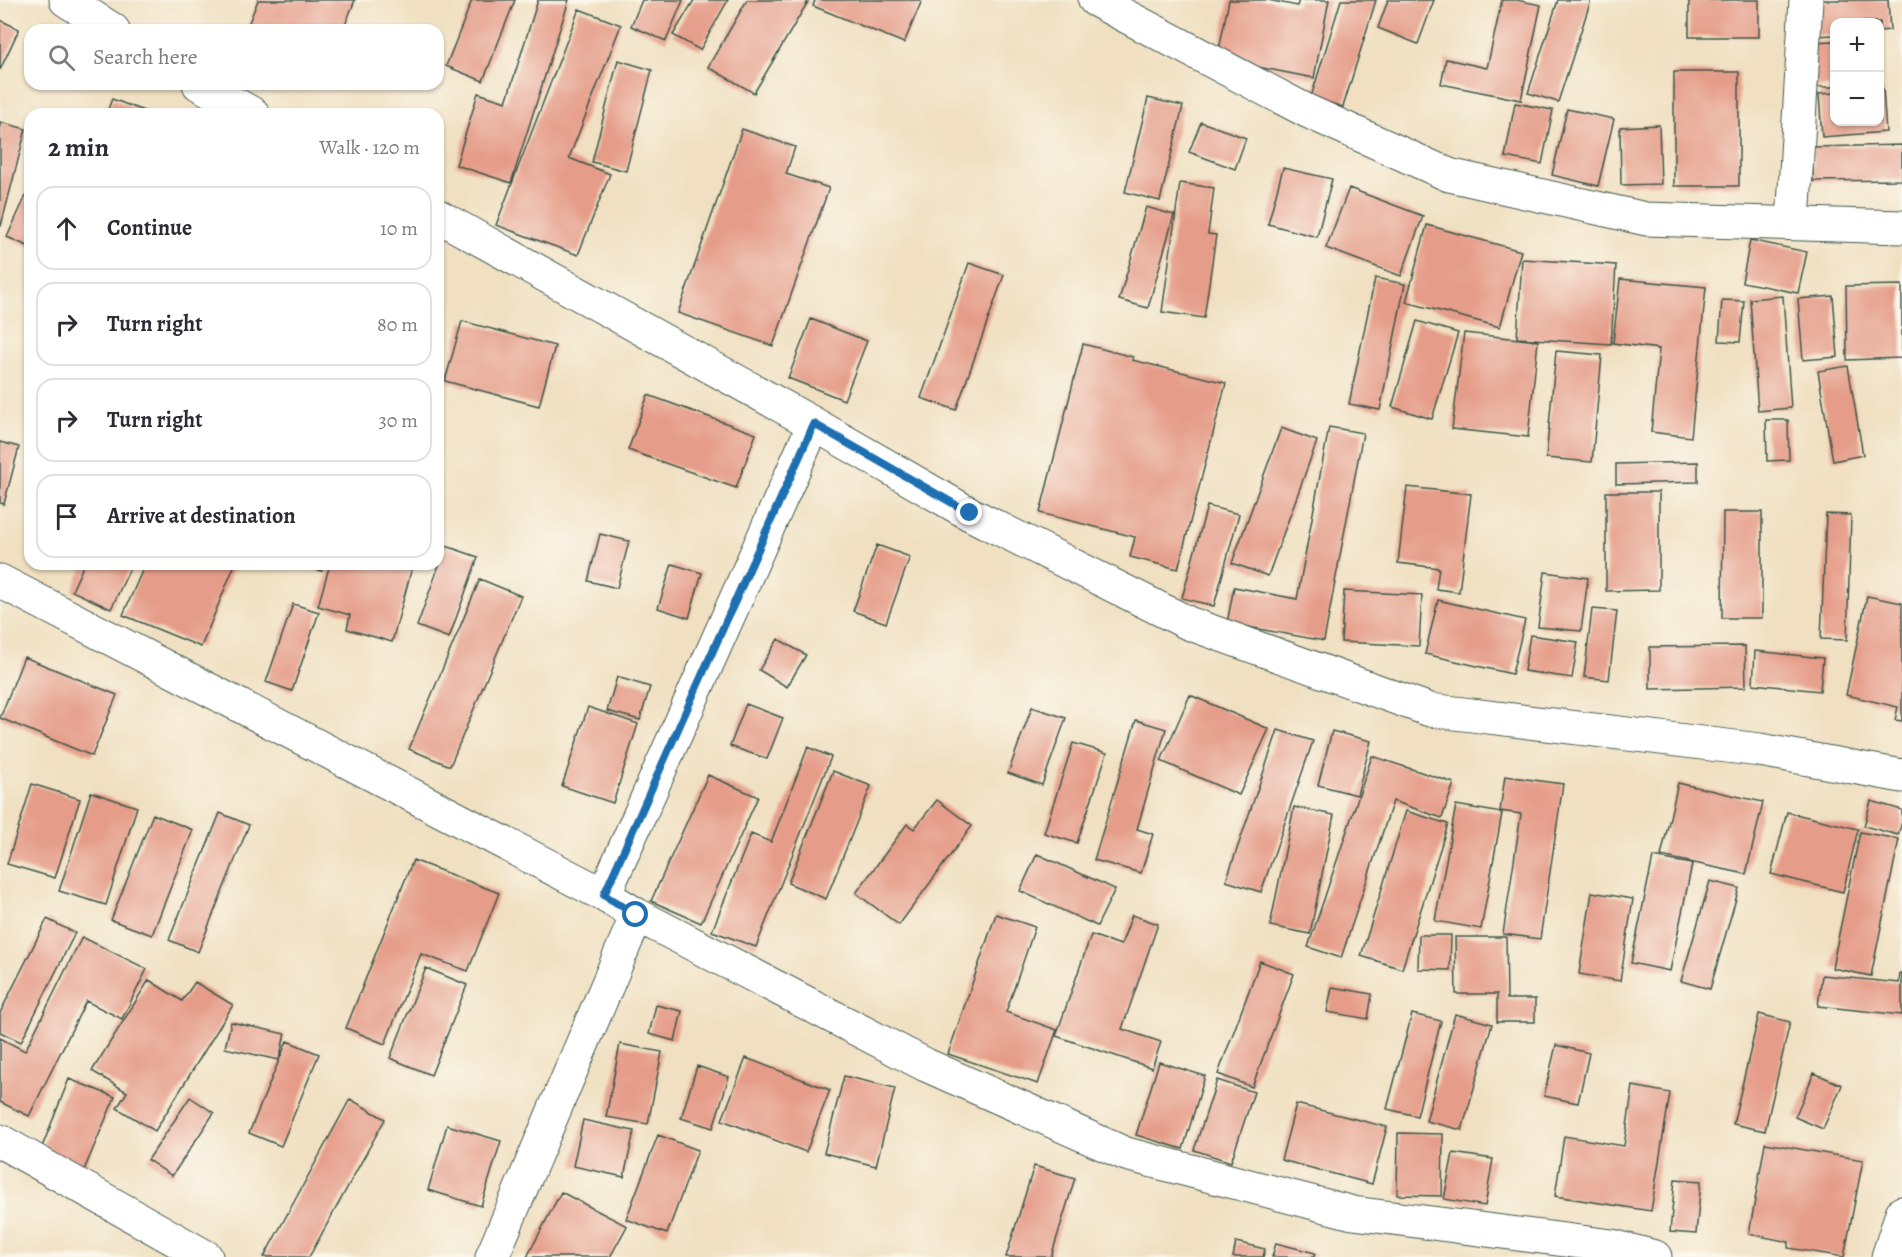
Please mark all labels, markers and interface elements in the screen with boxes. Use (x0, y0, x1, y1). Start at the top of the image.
map controls (1830, 18, 1884, 126)
button: + (1830, 18, 1884, 72)
search box (24, 24, 444, 90)
icon: search (45, 41, 78, 74)
text: Search here (93, 42, 198, 72)
button: − (1830, 72, 1884, 126)
text: 2 min (48, 130, 109, 165)
text: Walk · 120 m (319, 134, 420, 161)
icon: ahead (50, 212, 83, 245)
text: Continue (107, 213, 192, 243)
text: 10 m (380, 215, 418, 242)
icon: right (50, 308, 83, 341)
text: Turn right (107, 309, 203, 339)
text: 80 m (377, 311, 418, 338)
icon: right (50, 404, 83, 437)
text: Turn right (107, 405, 203, 435)
text: 30 m (378, 407, 418, 434)
route end (956, 499, 982, 525)
icon: arrive (50, 500, 83, 533)
text: Arrive at destination (107, 501, 296, 531)
route start (622, 901, 648, 927)

